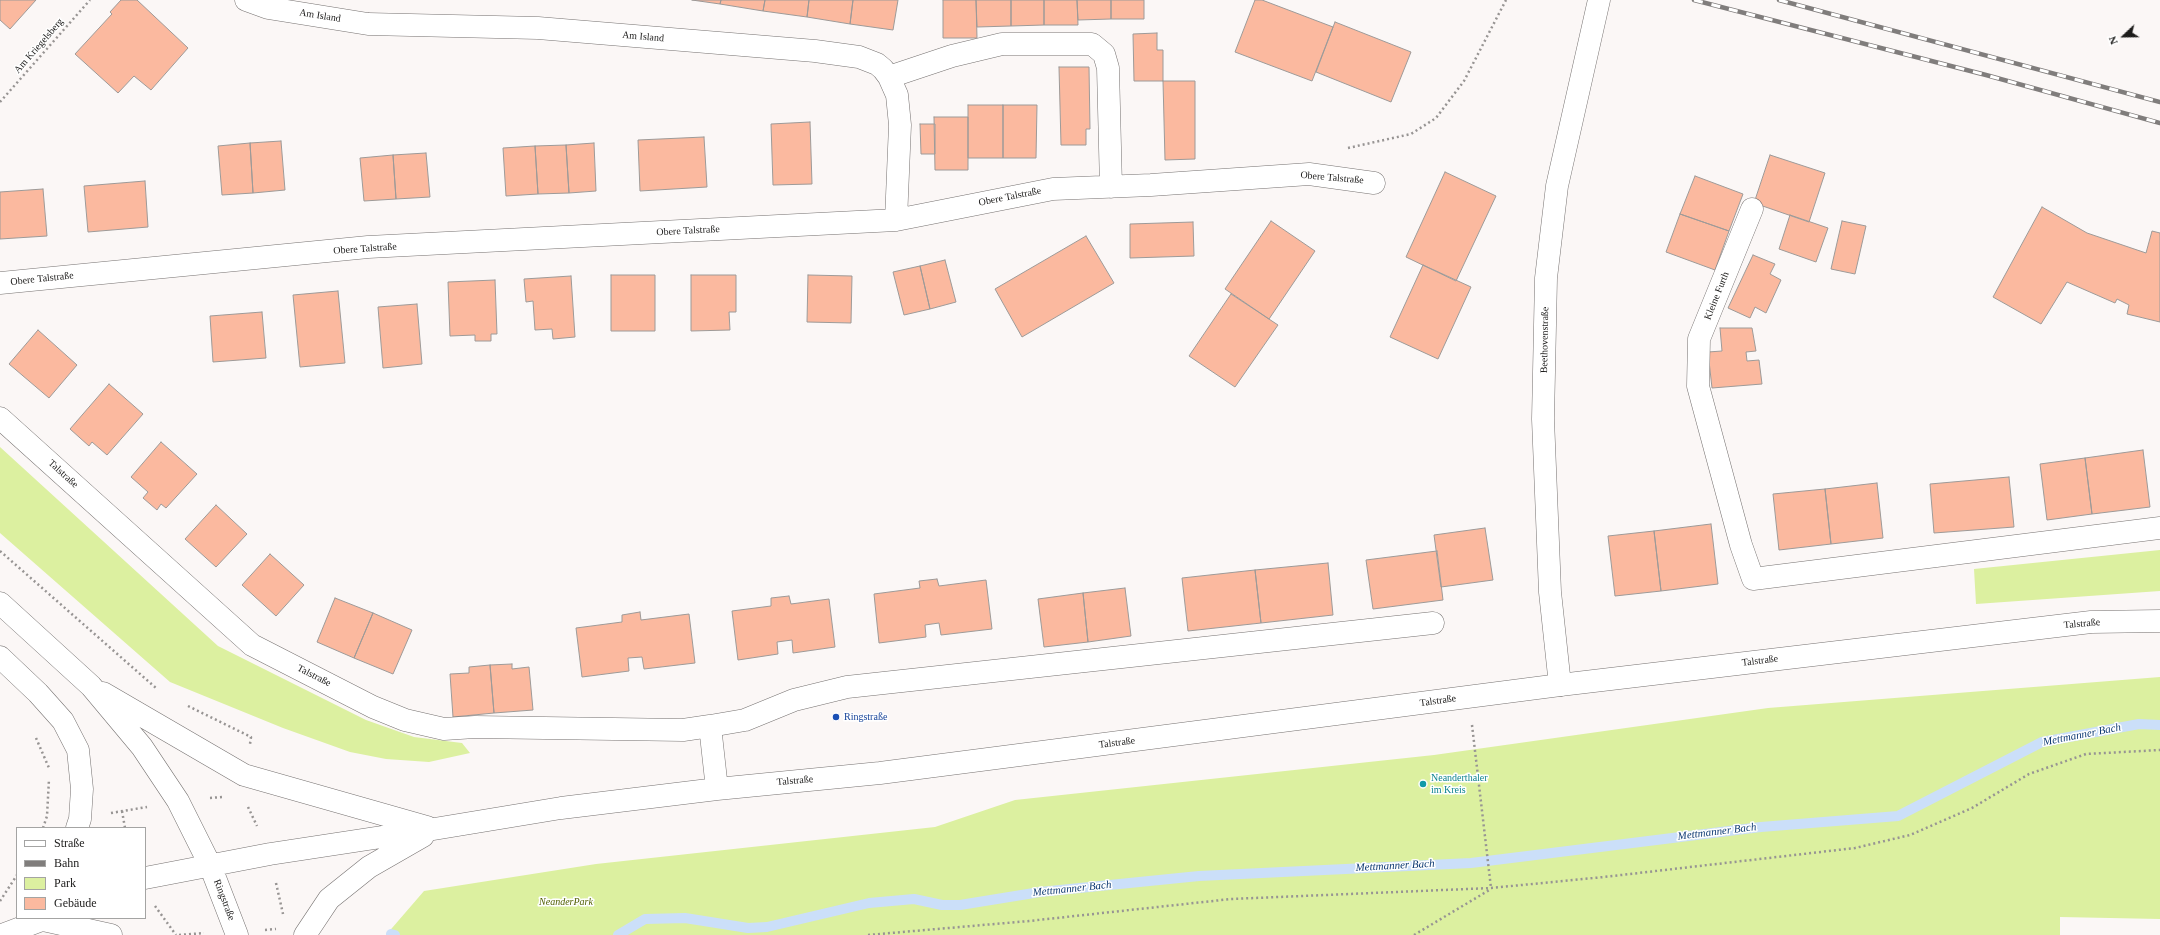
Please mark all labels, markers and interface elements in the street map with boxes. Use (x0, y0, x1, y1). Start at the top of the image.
street label: Am Island (298, 7, 342, 25)
street label: Am Kriegelsberg (12, 16, 66, 76)
north arrow (2104, 16, 2144, 56)
street label: Am Island (622, 29, 664, 45)
text: N (2106, 35, 2120, 46)
street label: Obere Talstraße (1300, 169, 1364, 187)
street label: Obere Talstraße (978, 185, 1042, 209)
street label: Obere Talstraße (656, 223, 720, 239)
street label: Obere Talstraße (333, 241, 397, 257)
street label: Obere Talstraße (10, 270, 74, 288)
street label: Kleine Furth (1702, 270, 1732, 322)
street label: Beethovenstraße (1538, 307, 1552, 373)
street label: Talstraße (45, 457, 81, 491)
street label: Talstraße (2063, 616, 2101, 632)
street label: Talstraße (1741, 653, 1779, 669)
street label: Talstraße (295, 662, 333, 690)
street label: Talstraße (1419, 693, 1457, 709)
place label: Ringstraße (844, 711, 887, 723)
marker: Ringstraße (831, 712, 841, 722)
water label: Mettmanner Bach (2042, 721, 2122, 749)
street label: Talstraße (1098, 735, 1136, 751)
place label: Neanderthaler im Kreis (1431, 772, 1488, 796)
street label: Talstraße (776, 773, 814, 789)
marker: Neanderthaler im Kreis (1418, 779, 1428, 789)
water label: Mettmanner Bach (1677, 821, 1757, 843)
legend (16, 827, 146, 919)
text: Straße (54, 836, 85, 850)
text: Bahn (54, 856, 79, 870)
water label: Mettmanner Bach (1355, 857, 1435, 875)
text: Park (54, 876, 76, 890)
street label: Ringstraße (211, 878, 237, 922)
water label: Mettmanner Bach (1032, 878, 1112, 900)
text: Gebäude (54, 896, 97, 910)
park label: NeanderPark (539, 896, 593, 908)

